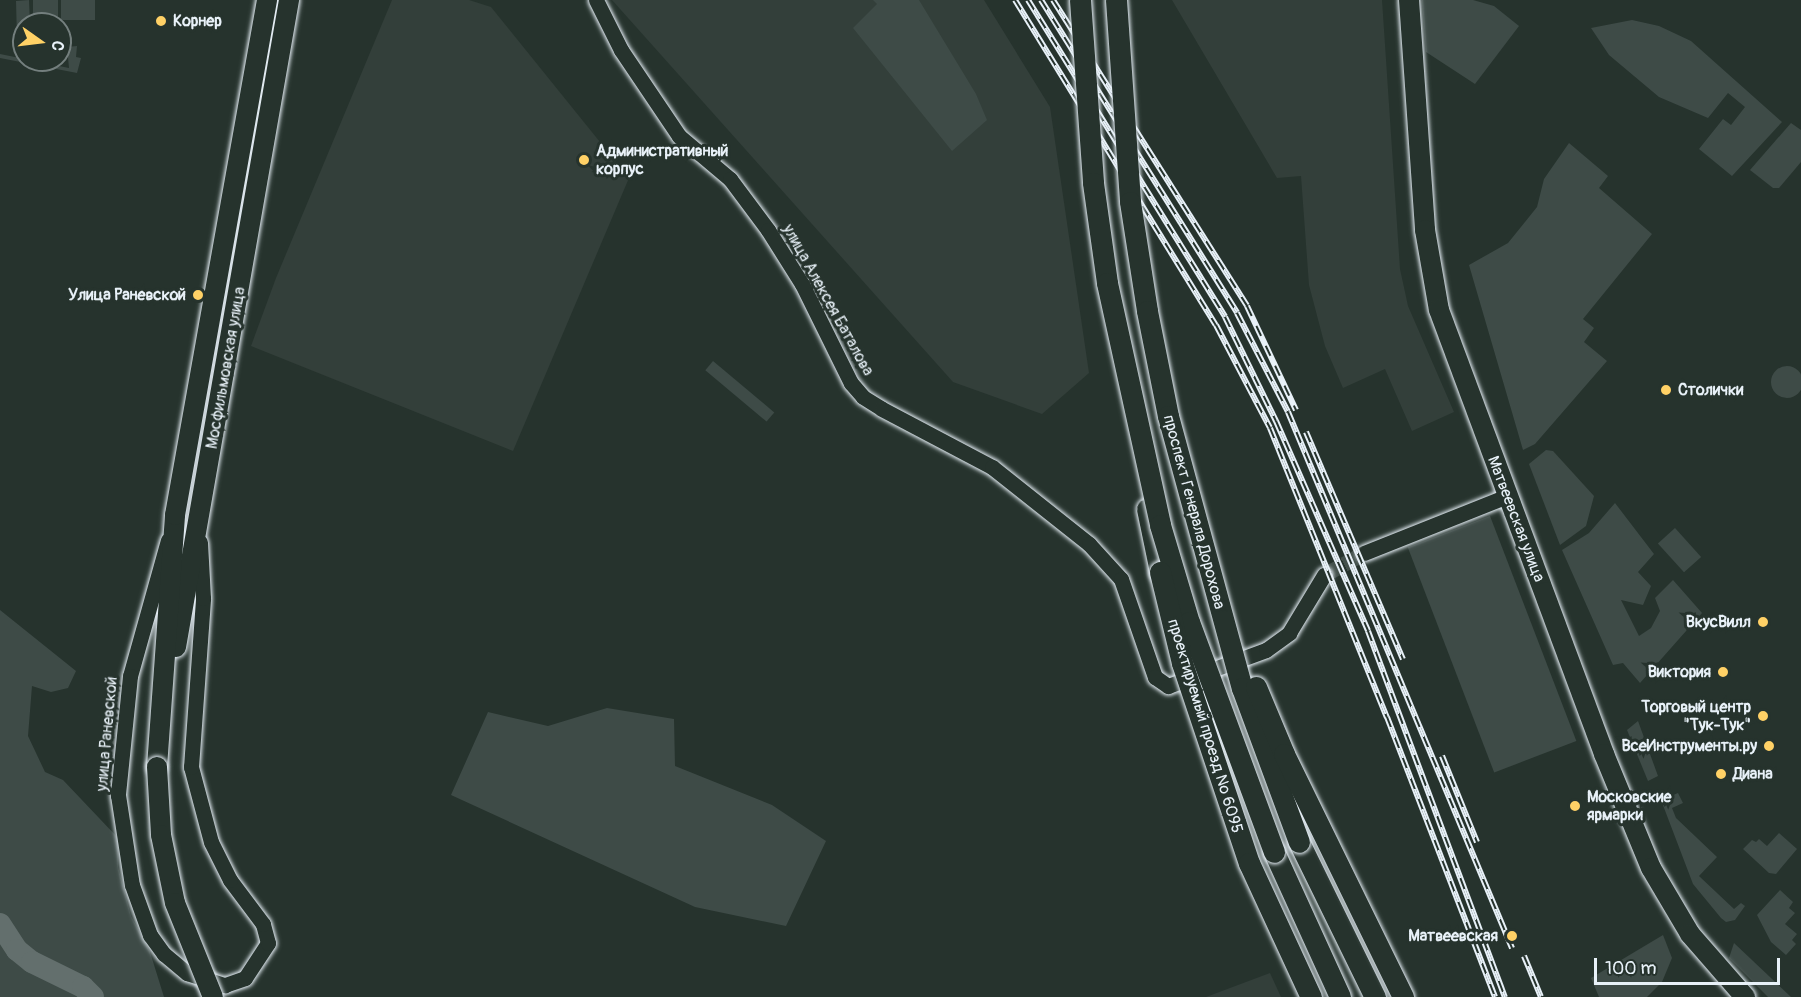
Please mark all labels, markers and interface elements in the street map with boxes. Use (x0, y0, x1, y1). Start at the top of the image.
place label: Корнер (173, 11, 222, 31)
north arrow (12, 12, 72, 72)
marker: Корнер (154, 14, 168, 28)
text: С (47, 39, 68, 53)
place label: Административный корпус (596, 141, 729, 179)
marker: Административный корпус (577, 153, 591, 167)
street label: улица Алексея Баталова (778, 221, 878, 379)
place label: Улица Раневской (68, 285, 186, 305)
street label: Мосфильмовская улица (202, 286, 250, 450)
marker: Улица Раневской (191, 288, 205, 302)
place label: Столички (1678, 380, 1743, 400)
marker: Столички (1659, 383, 1673, 397)
street label: проспект Генерала Дорохова (1159, 413, 1229, 611)
street label: Матвеевская улица (1483, 453, 1549, 585)
place label: ВкусВилл (1686, 612, 1751, 632)
marker: ВкусВилл (1756, 615, 1770, 629)
street label: проектируемый проезд № 6095 (1163, 617, 1247, 835)
place label: Виктория (1648, 662, 1711, 682)
marker: Виктория (1716, 665, 1730, 679)
street label: улица Раневской (92, 676, 122, 792)
place label: Торговый центр "Тук-Тук" (1641, 697, 1751, 735)
marker: Торговый центр "Тук-Тук" (1756, 709, 1770, 723)
place label: ВсеИнструменты.ру (1622, 736, 1757, 756)
marker: ВсеИнструменты.ру (1762, 739, 1776, 753)
place label: Диана (1733, 764, 1773, 784)
marker: Диана (1714, 767, 1728, 781)
place label: Московские ярмарки (1587, 787, 1671, 825)
marker: Московские ярмарки (1568, 799, 1582, 813)
place label: Матвеевская (1408, 926, 1498, 946)
marker: Матвеевская (1503, 927, 1521, 945)
scale bar (1597, 946, 1783, 984)
text: 100 m (1605, 957, 1657, 980)

